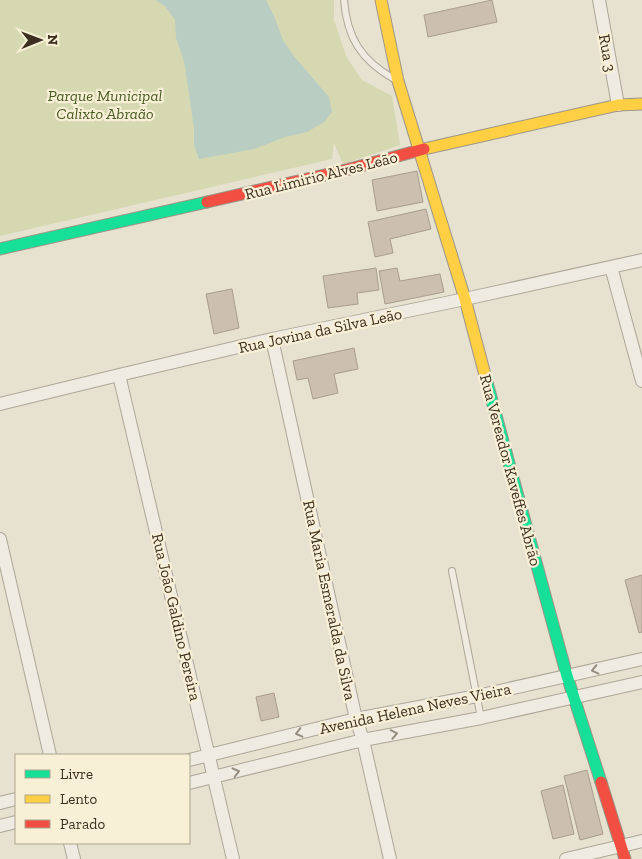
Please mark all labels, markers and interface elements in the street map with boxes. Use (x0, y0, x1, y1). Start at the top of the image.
north arrow (15, 15, 65, 65)
street label: Rua 3 (595, 33, 620, 74)
text: N (44, 34, 61, 46)
park label: Parque Municipal Calixto Abraão (48, 86, 163, 123)
street label: Rua Limirio Alves Leão (243, 147, 400, 204)
street label: Rua Jovina da Silva Leão (237, 304, 404, 357)
street label: Rua Vereador Kaveffes Abrão (476, 372, 545, 568)
street label: Rua Maria Esmeralda da Silva (299, 498, 360, 702)
street label: Rua João Galdino Pereira (148, 531, 205, 703)
one-way arrow (590, 664, 599, 675)
street label: Avenida Helena Neves Vieira (318, 679, 513, 738)
one-way arrow (294, 727, 303, 738)
one-way arrow (390, 730, 399, 740)
legend (15, 754, 190, 844)
text: Livre (60, 765, 93, 783)
one-way arrow (232, 767, 241, 778)
text: Lento (60, 790, 97, 808)
text: Parado (60, 815, 106, 833)

